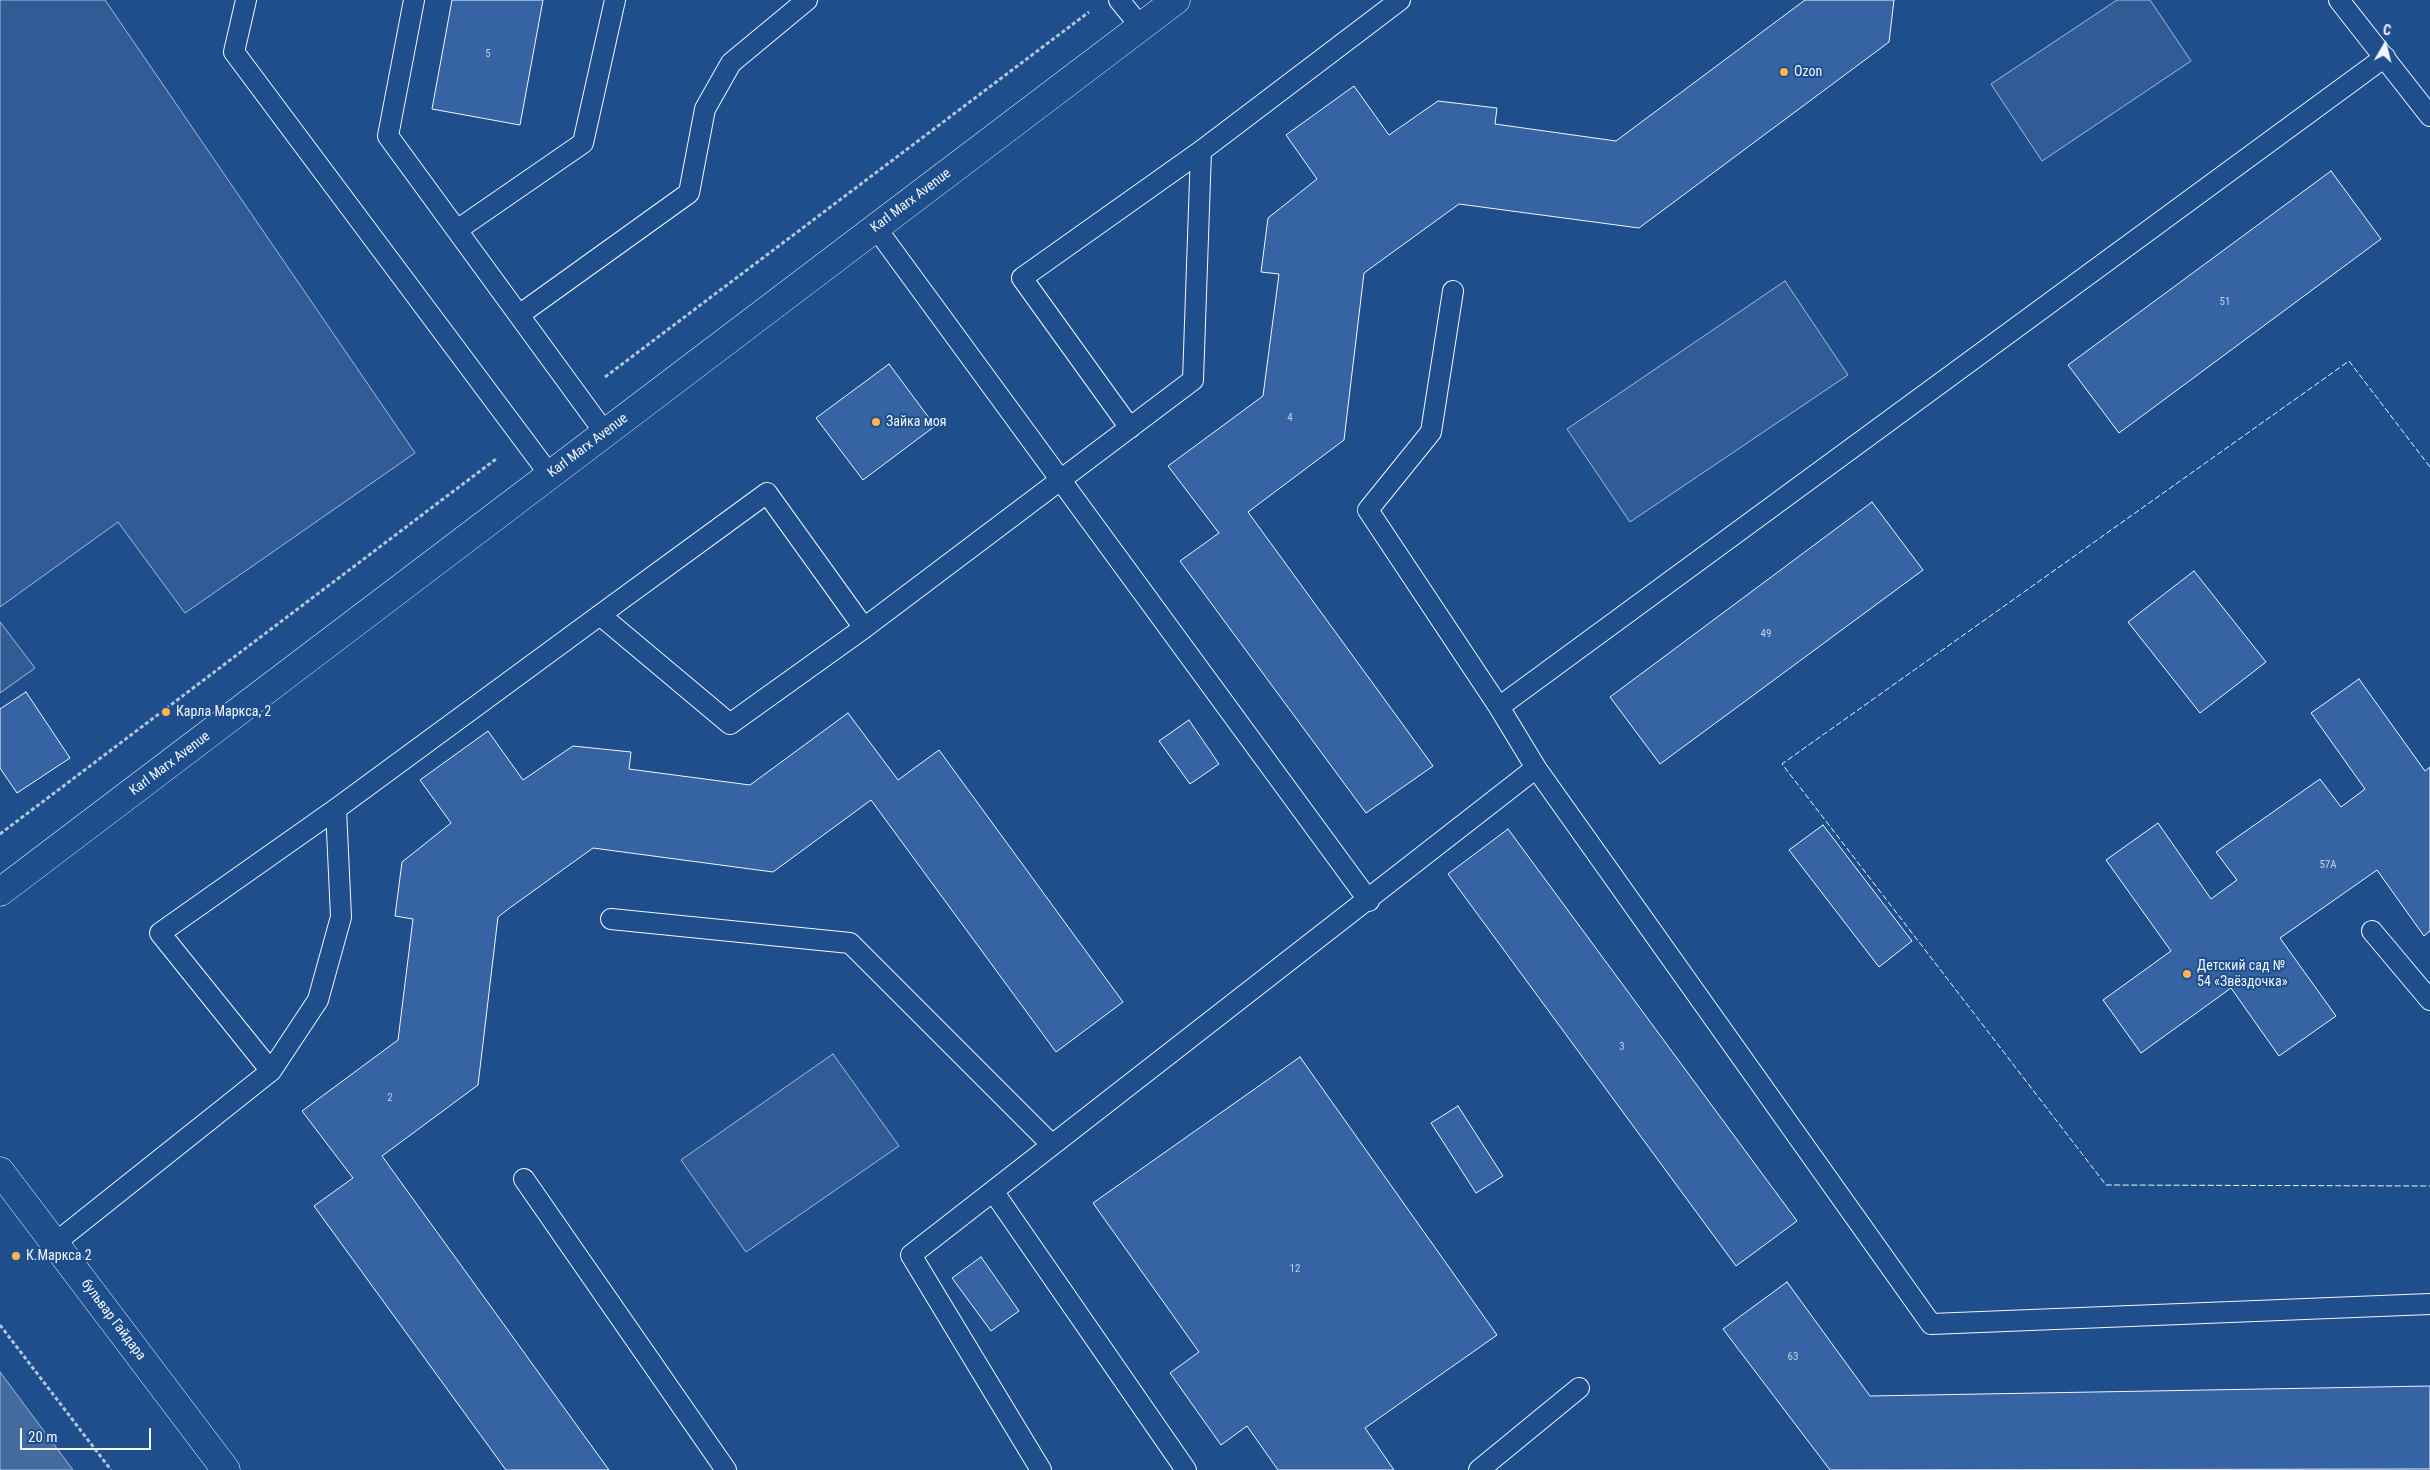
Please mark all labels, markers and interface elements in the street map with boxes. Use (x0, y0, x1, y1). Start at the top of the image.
north arrow (2360, 20, 2410, 70)
text: С (2382, 22, 2392, 39)
house number: 5 (485, 47, 491, 61)
place label: Ozon (1794, 64, 1822, 80)
marker: Ozon (1778, 66, 1790, 78)
street label: Karl Marx Avenue (868, 165, 954, 237)
house number: 51 (2220, 295, 2230, 309)
street label: Karl Marx Avenue (545, 410, 631, 482)
house number: 4 (1287, 411, 1293, 425)
place label: Зайка моя (886, 414, 947, 430)
marker: Зайка моя (870, 416, 882, 428)
house number: 49 (1761, 627, 1771, 641)
place label: Карла Маркса, 2 (176, 704, 271, 720)
marker: Карла Маркса, 2 (160, 706, 172, 718)
street label: Karl Marx Avenue (127, 728, 213, 800)
house number: 57А (2319, 858, 2337, 872)
place label: Детский сад № 54 «Звёздочка» (2197, 958, 2288, 990)
marker: Детский сад № 54 «Звёздочка» (2181, 968, 2193, 980)
house number: 3 (1619, 1040, 1625, 1054)
house number: 2 (387, 1091, 393, 1105)
place label: К.Маркса 2 (26, 1248, 92, 1264)
marker: К.Маркса 2 (10, 1250, 22, 1262)
house number: 12 (1290, 1262, 1300, 1276)
street label: бульвар Гайдара (77, 1276, 149, 1364)
house number: 63 (1788, 1350, 1798, 1364)
scale bar (22, 1418, 154, 1450)
text: 20 m (28, 1428, 58, 1446)

